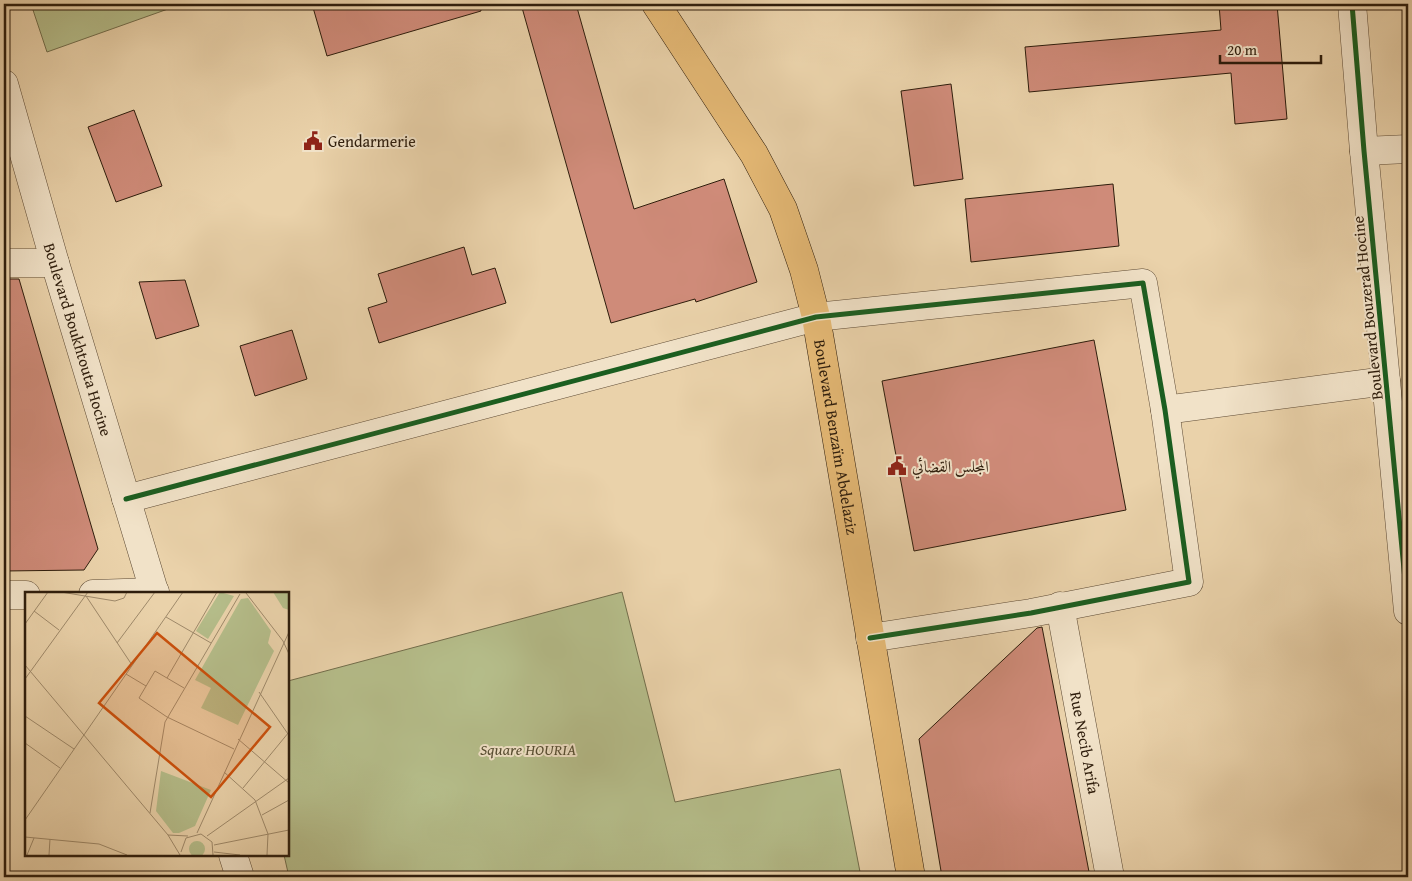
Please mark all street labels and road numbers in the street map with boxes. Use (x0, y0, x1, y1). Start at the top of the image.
street label: Boulevard Bouzerad Hocine (1345, 215, 1389, 401)
street label: Boulevard Boukhtouta Hocine (38, 240, 119, 439)
street label: Boulevard Benzaïm Abdelaziz (808, 338, 865, 536)
street label: Rue Necib Arifa (1064, 689, 1107, 796)

